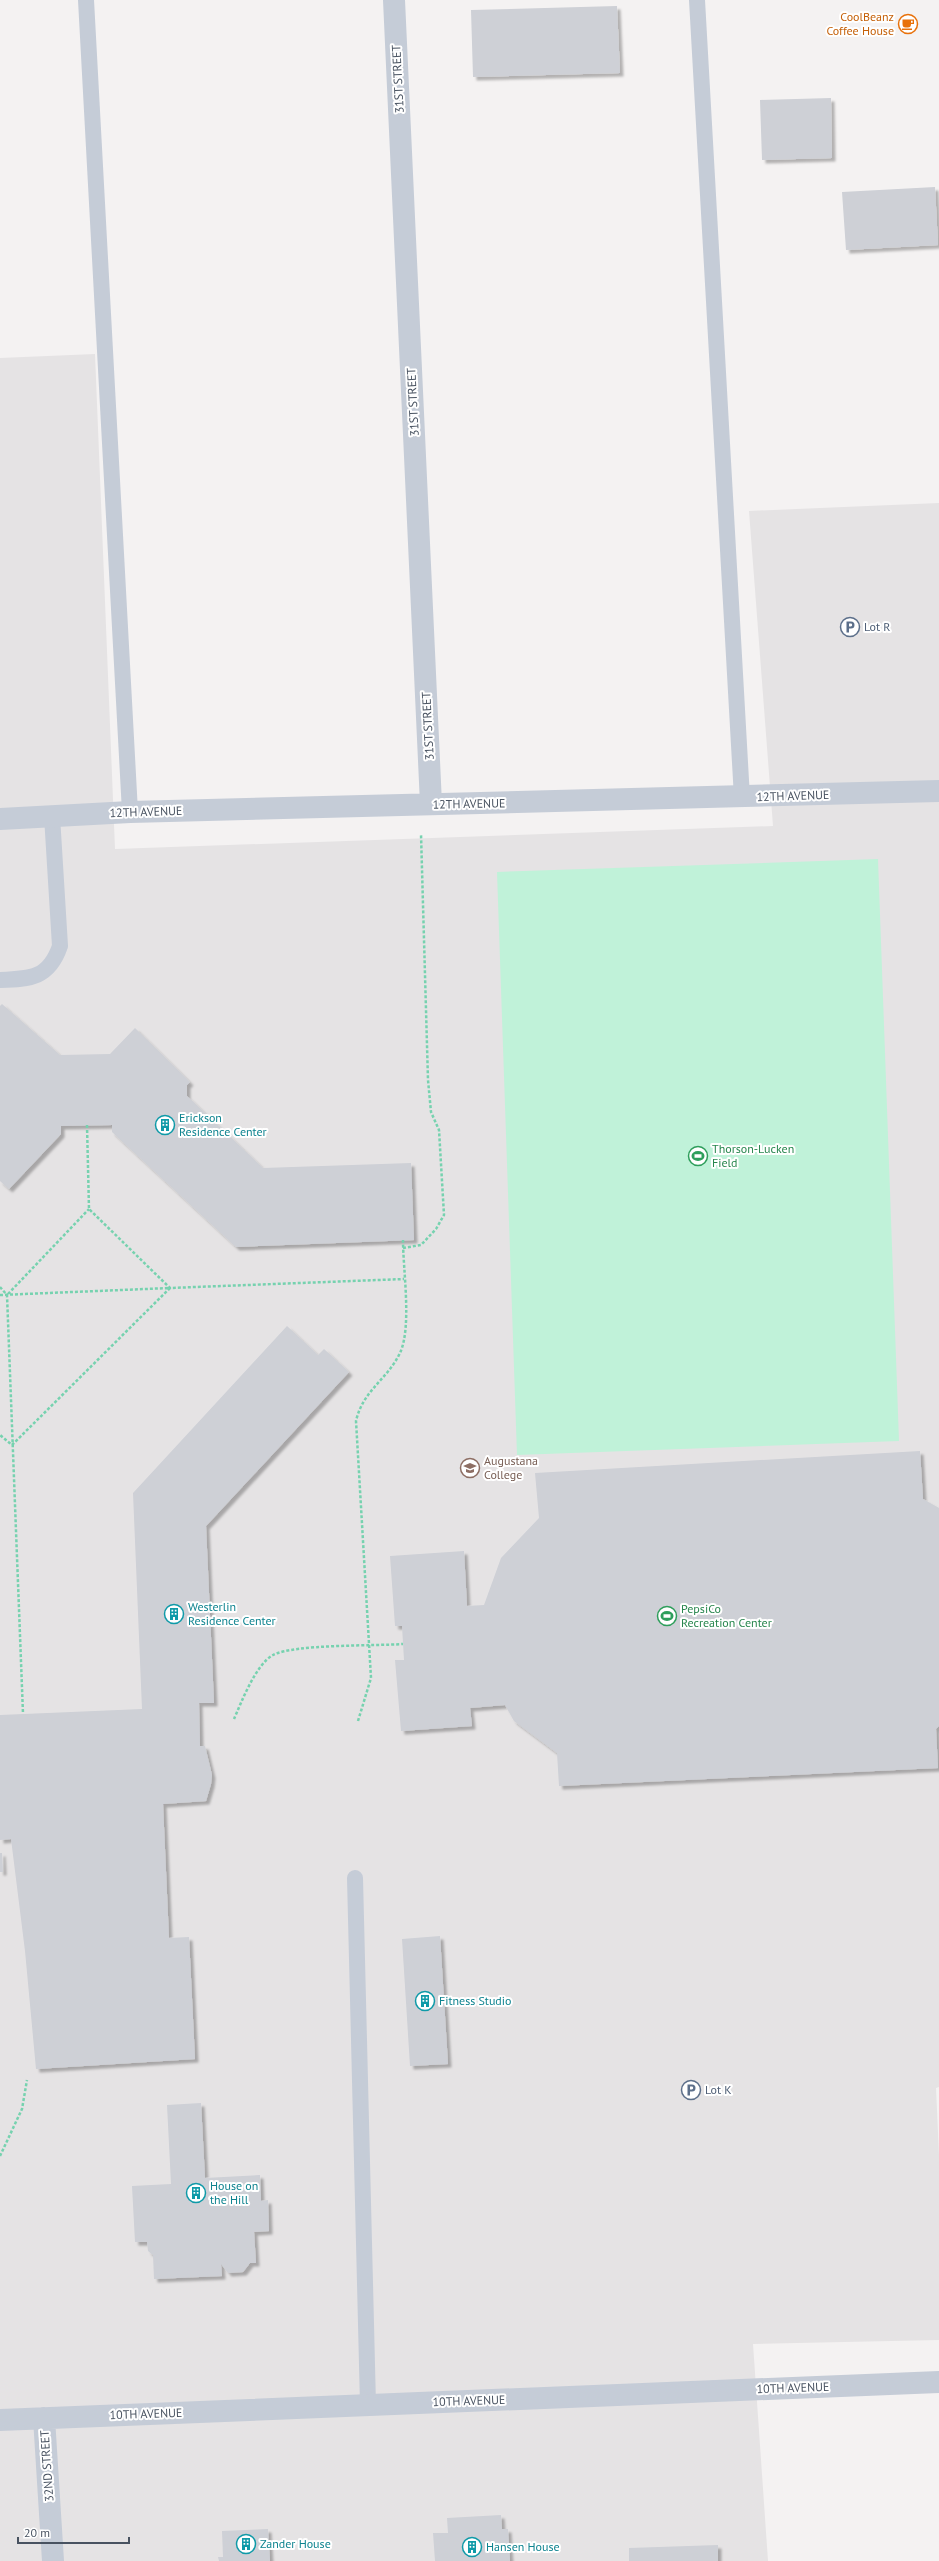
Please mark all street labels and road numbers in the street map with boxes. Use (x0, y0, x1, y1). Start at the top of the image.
street label: 31ST STREET (388, 44, 407, 114)
street label: 31ST STREET (403, 367, 422, 437)
street label: 31ST STREET (418, 691, 437, 761)
street label: 12TH AVENUE (756, 787, 830, 804)
street label: 12TH AVENUE (433, 795, 505, 812)
street label: 12TH AVENUE (109, 803, 183, 820)
street label: 10TH AVENUE (756, 2379, 830, 2396)
street label: 10TH AVENUE (432, 2392, 506, 2409)
street label: 10TH AVENUE (109, 2405, 183, 2422)
street label: 32ND STREET (36, 2429, 56, 2502)

